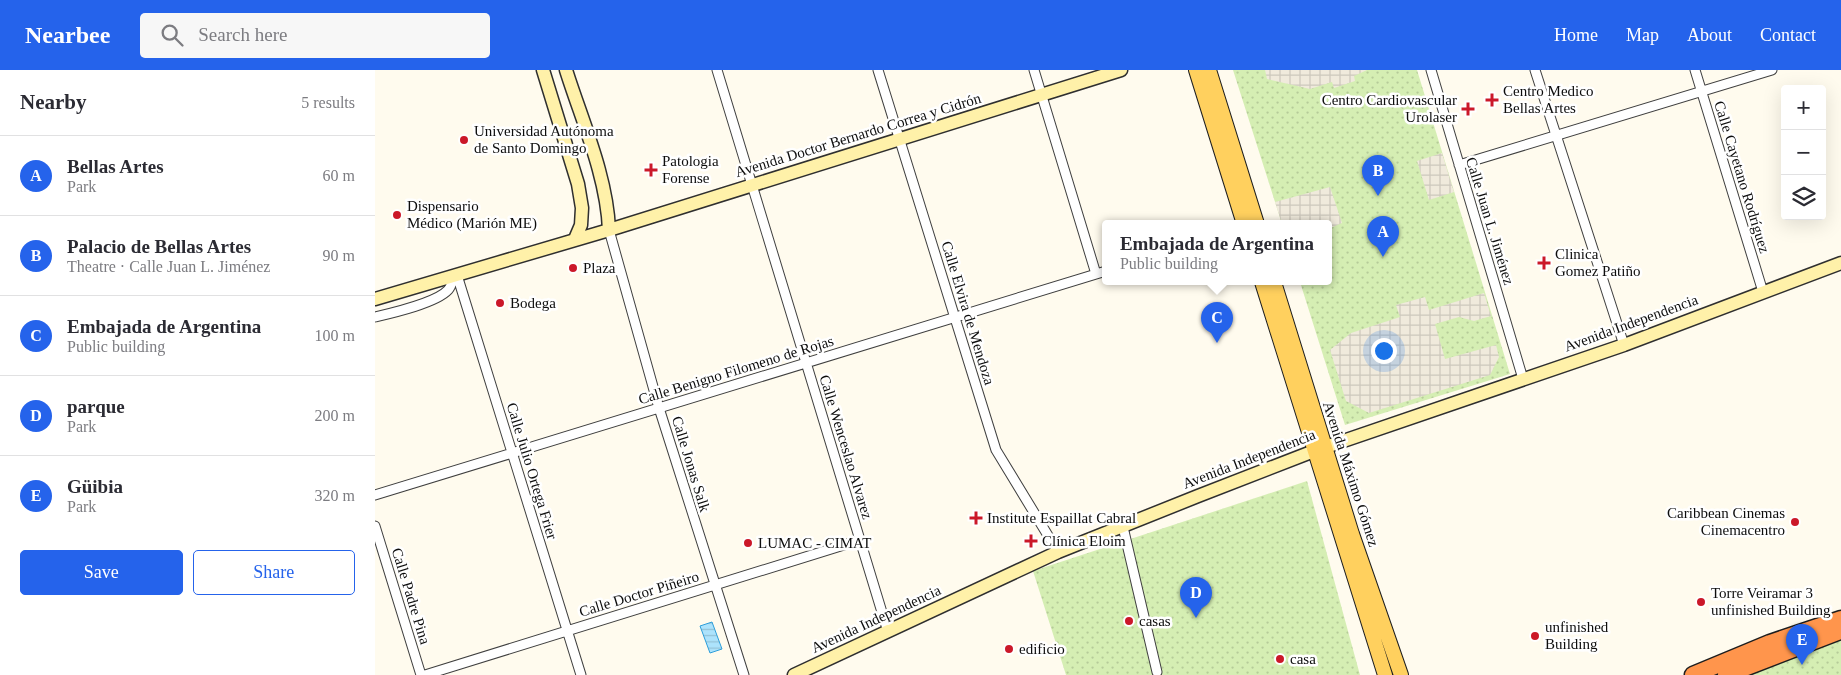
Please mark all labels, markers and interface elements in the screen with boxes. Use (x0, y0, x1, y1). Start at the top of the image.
search box (140, 13, 490, 58)
icon: search (158, 21, 186, 49)
text: Nearbee (25, 22, 110, 48)
text: Search here (198, 24, 287, 45)
text: Home (1554, 25, 1598, 45)
text: Map (1626, 25, 1659, 45)
text: About (1687, 25, 1732, 45)
text: Contact (1760, 25, 1816, 45)
place label: Centro Medico Bellas Artes (1503, 83, 1593, 116)
map controls (1781, 85, 1826, 220)
button: + (1781, 85, 1826, 130)
text: Nearby (20, 90, 87, 114)
street label: Avenida Doctor Bernardo Correa y Cidrón (733, 90, 983, 180)
place label: Centro Cardiovascular Urolaser (1322, 92, 1457, 125)
marker: Centro Medico Bellas Artes (1485, 93, 1499, 107)
text: 5 results (301, 94, 355, 111)
street label: Calle Cayetano Rodríguez (1711, 99, 1773, 255)
marker: Centro Cardiovascular Urolaser (1461, 102, 1475, 116)
place label: Universidad Autónoma de Santo Domingo (474, 123, 614, 156)
button: − (1781, 130, 1826, 175)
marker: Universidad Autónoma de Santo Domingo (458, 134, 470, 146)
place label: Patologia Forense (662, 153, 719, 186)
pin: B (1362, 155, 1394, 196)
street label: Calle Juan L. Jiménez (1463, 155, 1517, 287)
text: Bellas Artes (67, 156, 164, 177)
marker: Patologia Forense (644, 163, 658, 177)
text: A (30, 167, 42, 184)
text: 60 m (323, 167, 355, 184)
button: layers (1781, 175, 1826, 220)
text: Park (67, 178, 96, 195)
place label: Dispensario Médico (Marión ME) (407, 198, 537, 232)
marker: Dispensario Médico (Marión ME) (391, 209, 403, 221)
pin: A (1367, 216, 1399, 257)
popup (1102, 220, 1332, 285)
text: Embajada de Argentina (1120, 233, 1314, 254)
text: Palacio de Bellas Artes (67, 236, 251, 257)
street label: Calle Elvira de Mendoza (938, 239, 998, 387)
place label: Clinica Gomez Patiño (1555, 246, 1640, 279)
text: B (31, 247, 41, 264)
text: 90 m (323, 247, 355, 264)
text: Public building (1120, 255, 1218, 272)
marker: Clinica Gomez Patiño (1537, 256, 1551, 270)
text: Theatre · Calle Juan L. Jiménez (67, 258, 270, 275)
place label: Plaza (583, 260, 616, 276)
marker: Plaza (567, 262, 579, 274)
street label: Avenida Independencia (1562, 291, 1700, 355)
place label: Bodega (510, 295, 556, 311)
marker: Bodega (494, 297, 506, 309)
pin: C (1201, 302, 1233, 343)
text: Embajada de Argentina (67, 316, 261, 337)
text: C (30, 327, 42, 344)
text: 100 m (315, 327, 355, 344)
street label: Calle Benigno Filomeno de Rojas (636, 333, 836, 407)
text: Public building (67, 338, 165, 355)
your location (1371, 338, 1397, 364)
street label: Calle Wenceslao Alvarez (816, 373, 876, 521)
text: parque (67, 396, 125, 417)
street label: Avenida Máximo Gómez (1320, 400, 1382, 549)
street label: Calle Julio Ortega Frier (504, 401, 560, 541)
text: D (30, 407, 42, 424)
text: 200 m (315, 407, 355, 424)
street label: Calle Jonas Salk (669, 414, 713, 514)
text: Park (67, 418, 96, 435)
street label: Avenida Independencia (1180, 426, 1318, 492)
text: Güibia (67, 476, 123, 497)
text: E (31, 487, 41, 504)
text: 320 m (315, 487, 355, 504)
text: Park (67, 498, 96, 515)
place label: Caribbean Cinemas Cinemacentro (1667, 505, 1785, 538)
place label: Institute Espaillat Cabral (987, 510, 1136, 526)
marker: Institute Espaillat Cabral (969, 511, 983, 525)
marker: Caribbean Cinemas Cinemacentro (1789, 516, 1801, 528)
place label: Clínica Eloim (1042, 533, 1126, 549)
marker: Clínica Eloim (1024, 534, 1038, 548)
place label: LUMAC - CIMAT (758, 535, 871, 551)
marker: LUMAC - CIMAT (742, 537, 754, 549)
street label: Calle Padre Pina (389, 546, 433, 646)
button: Save (20, 550, 183, 595)
button: Share (193, 550, 355, 595)
street label: Calle Doctor Piñeiro (577, 568, 701, 620)
pin: D (1180, 577, 1212, 618)
street label: Avenida Independencia (809, 582, 944, 656)
place label: Torre Veiramar 3 unfinished Building (1711, 585, 1831, 618)
marker: Torre Veiramar 3 unfinished Building (1695, 596, 1707, 608)
place label: casas (1139, 613, 1171, 629)
marker: casas (1123, 615, 1135, 627)
place label: unfinished Building (1545, 619, 1609, 652)
pin: E (1786, 624, 1818, 665)
marker: unfinished Building (1529, 630, 1541, 642)
place label: edificio (1019, 641, 1065, 657)
marker: edificio (1003, 643, 1015, 655)
place label: casa (1290, 651, 1316, 667)
marker: casa (1274, 653, 1286, 665)

